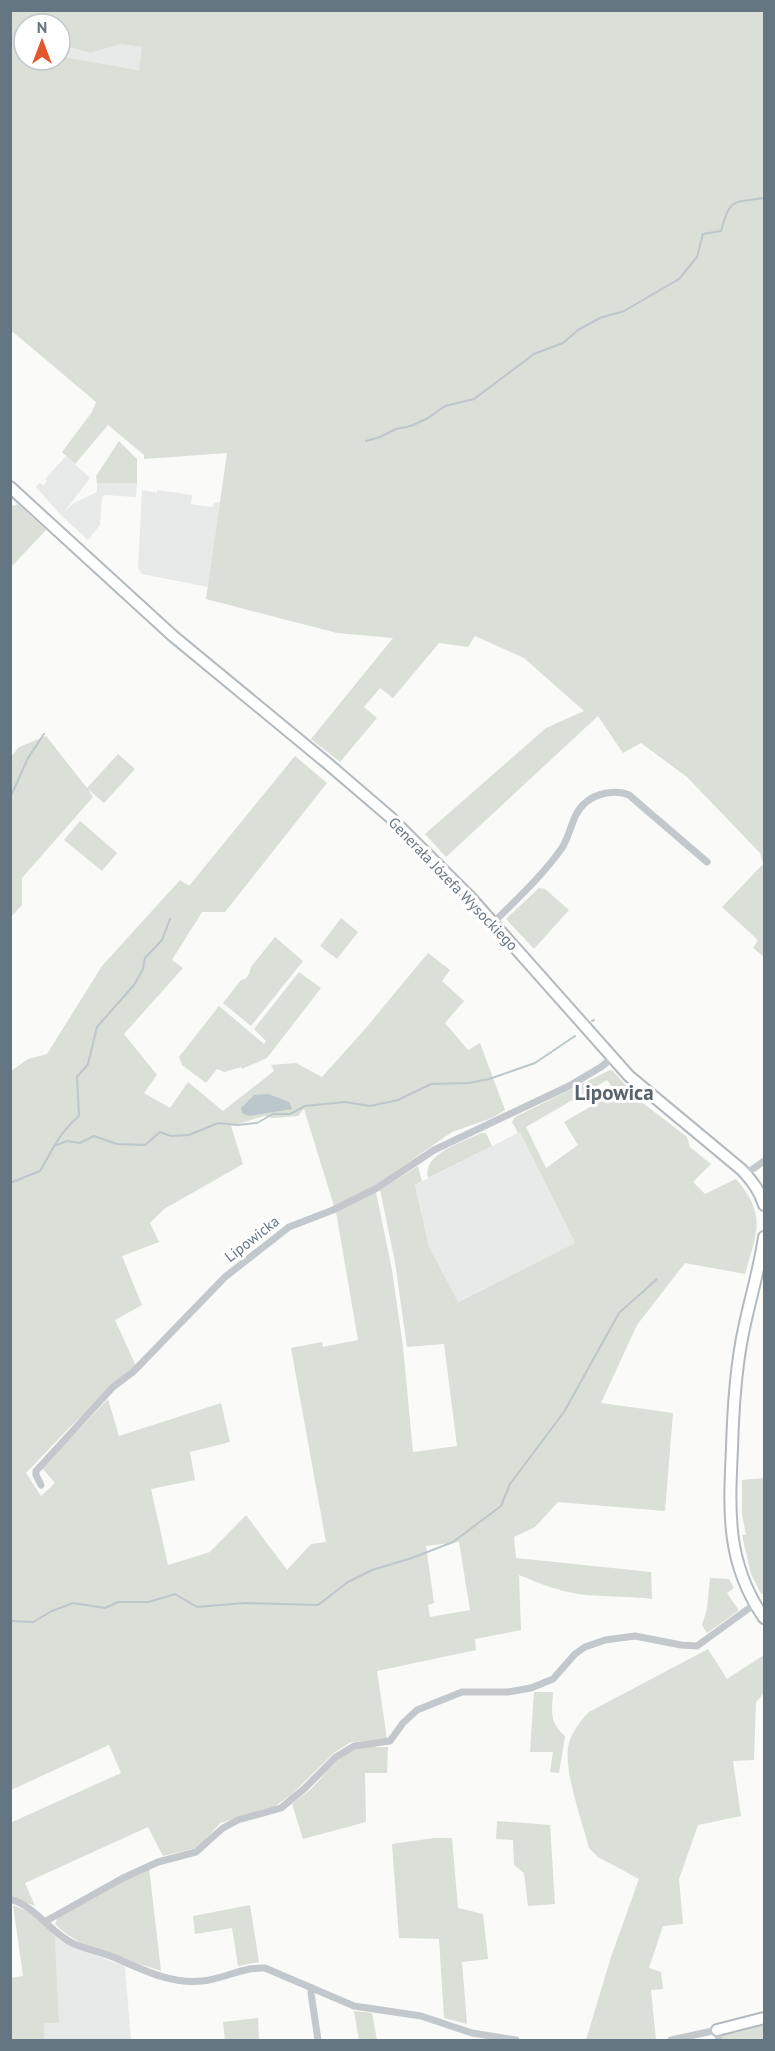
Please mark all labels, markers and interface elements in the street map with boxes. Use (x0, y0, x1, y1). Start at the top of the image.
north arrow (12, 12, 72, 72)
text: N (37, 17, 47, 37)
street label: Generała Józefa Wysockiego (385, 813, 522, 954)
district label: Lipowica (574, 1079, 654, 1106)
street label: Lipowicka (221, 1211, 283, 1266)

